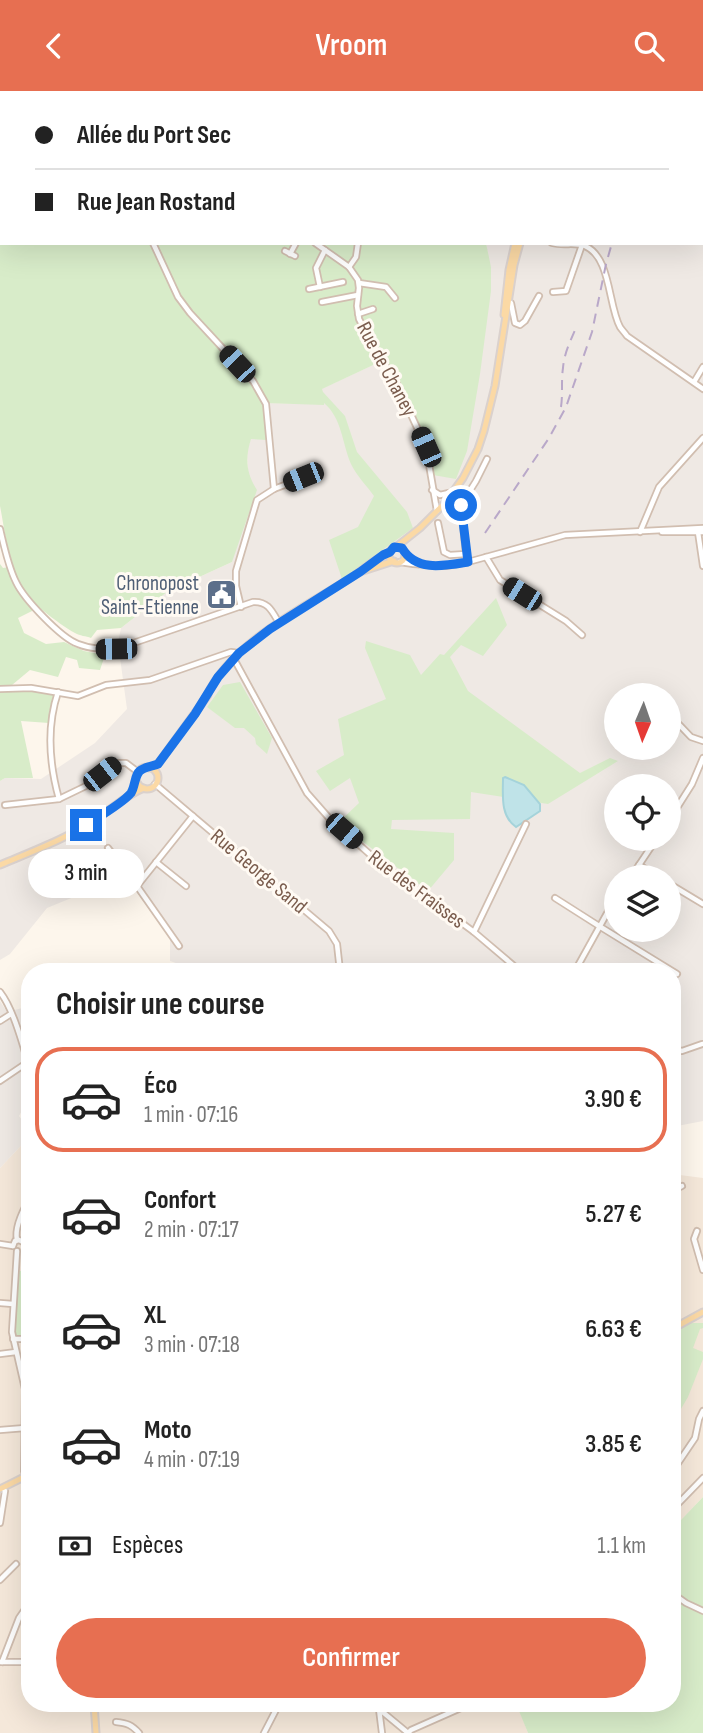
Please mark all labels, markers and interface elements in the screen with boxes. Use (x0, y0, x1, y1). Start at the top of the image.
text: Vroom (316, 26, 387, 65)
icon: back (35, 27, 73, 65)
icon: search (630, 27, 668, 65)
text: Allée du Port Sec (77, 120, 231, 151)
text: Rue Jean Rostand (77, 187, 235, 218)
street label: Rue de Chaney (351, 318, 422, 421)
car (215, 341, 260, 387)
car (408, 424, 445, 470)
car (280, 459, 327, 495)
route start (445, 489, 477, 521)
place label: Chronopost Saint-Etienne (101, 571, 199, 620)
car (499, 574, 546, 614)
public building icon: Chronopost Saint-Etienne (205, 578, 239, 612)
car (95, 638, 138, 660)
north arrow (604, 683, 681, 759)
map controls (604, 683, 681, 942)
car (79, 753, 126, 795)
button: locate (604, 774, 681, 851)
route end (70, 809, 102, 841)
car (322, 809, 367, 853)
street label: Rue George Sand (205, 824, 312, 919)
street label: Rue des Fraisses (363, 845, 470, 934)
callout: 3 min (28, 849, 144, 899)
text: 3 min (64, 859, 108, 887)
button: layers (604, 865, 681, 942)
text: Choisir une course (56, 985, 265, 1024)
icon: car (60, 1068, 123, 1131)
text: Éco (144, 1070, 177, 1101)
text: 3.90 € (584, 1084, 642, 1115)
text: 1 min · 07:16 (144, 1101, 238, 1129)
icon: car (60, 1183, 123, 1246)
text: Confort (144, 1185, 216, 1216)
text: 5.27 € (586, 1199, 642, 1230)
text: 2 min · 07:17 (144, 1216, 239, 1244)
icon: car (60, 1298, 123, 1361)
text: XL (144, 1300, 166, 1331)
text: 6.63 € (585, 1314, 642, 1345)
text: 3 min · 07:18 (144, 1331, 240, 1359)
icon: car (60, 1413, 123, 1476)
text: Moto (144, 1415, 192, 1446)
text: 3.85 € (585, 1429, 642, 1460)
text: 4 min · 07:19 (144, 1446, 240, 1474)
icon: cash (56, 1527, 94, 1565)
text: Espèces (112, 1530, 183, 1561)
text: 1.1 km (597, 1532, 646, 1560)
button: Confirmer (56, 1618, 646, 1698)

